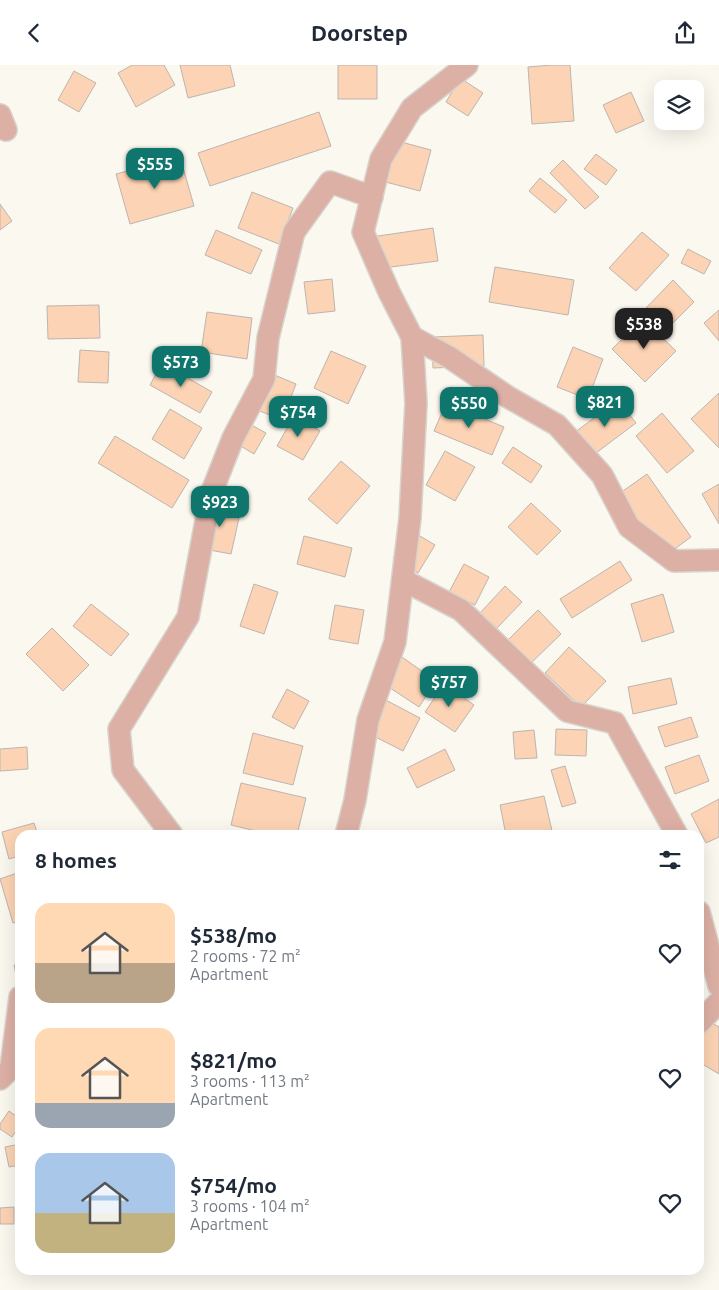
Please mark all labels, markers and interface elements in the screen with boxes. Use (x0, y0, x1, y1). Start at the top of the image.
icon: back (20, 19, 48, 47)
icon: share (671, 19, 699, 47)
text: Doorstep (311, 20, 408, 45)
map controls (654, 80, 704, 130)
button: layers (654, 80, 704, 130)
pin: $555 (125, 147, 185, 190)
text: $555 (137, 155, 173, 173)
pin: $538 (614, 307, 674, 350)
text: $538 (626, 315, 662, 333)
pin: $573 (151, 345, 211, 388)
text: $573 (163, 353, 199, 371)
pin: $821 (575, 385, 635, 428)
pin: $550 (439, 387, 499, 429)
text: $821 (587, 393, 623, 411)
text: $550 (451, 394, 487, 412)
pin: $754 (268, 395, 328, 438)
text: $754 (280, 403, 316, 421)
pin: $923 (190, 485, 250, 528)
text: $923 (202, 493, 238, 511)
pin: $757 (419, 665, 479, 708)
text: $757 (431, 673, 467, 691)
icon: filters (656, 846, 684, 874)
text: 8 homes (35, 848, 117, 872)
icon: home (75, 923, 135, 983)
text: $538/mo (190, 923, 277, 947)
icon: heart (656, 939, 684, 967)
text: 2 rooms · 72 m² (190, 947, 301, 965)
text: Apartment (190, 965, 268, 983)
icon: home (75, 1048, 135, 1108)
text: $821/mo (190, 1048, 277, 1072)
icon: heart (656, 1064, 684, 1092)
text: 3 rooms · 113 m² (190, 1072, 310, 1090)
text: Apartment (190, 1090, 268, 1108)
icon: home (75, 1173, 135, 1233)
text: $754/mo (190, 1173, 277, 1197)
icon: heart (656, 1189, 684, 1217)
text: 3 rooms · 104 m² (190, 1197, 310, 1215)
text: Apartment (190, 1215, 268, 1233)

